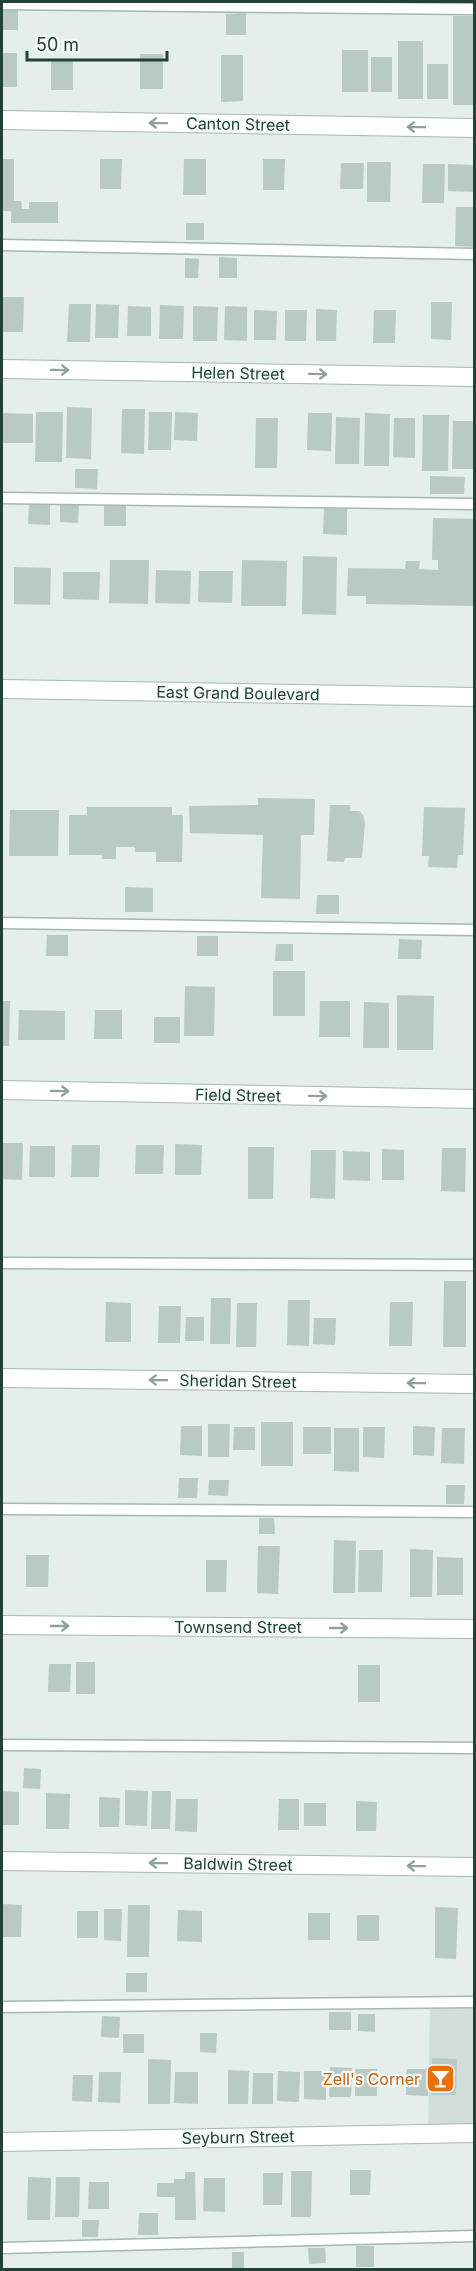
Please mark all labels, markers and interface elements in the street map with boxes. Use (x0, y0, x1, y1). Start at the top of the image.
scale bar (27, 24, 166, 62)
text: 50 m (36, 34, 79, 55)
street label: Canton Street (186, 113, 290, 135)
one-way arrow (149, 117, 169, 129)
one-way arrow (407, 121, 427, 133)
street label: Helen Street (191, 362, 285, 384)
one-way arrow (49, 364, 69, 376)
one-way arrow (307, 368, 327, 380)
street label: East Grand Boulevard (156, 682, 320, 704)
street label: Field Street (195, 1084, 281, 1106)
one-way arrow (49, 1085, 69, 1097)
one-way arrow (307, 1090, 327, 1102)
street label: Sheridan Street (179, 1370, 297, 1392)
one-way arrow (149, 1374, 169, 1386)
one-way arrow (407, 1378, 427, 1389)
street label: Townsend Street (174, 1617, 302, 1637)
one-way arrow (49, 1620, 69, 1632)
one-way arrow (328, 1622, 348, 1634)
street label: Baldwin Street (183, 1853, 293, 1875)
one-way arrow (149, 1857, 169, 1869)
one-way arrow (407, 1860, 427, 1872)
bar icon: Zell's Corner (425, 2063, 457, 2095)
place label: Zell's Corner (323, 2069, 420, 2089)
street label: Seyburn Street (181, 2126, 295, 2148)

